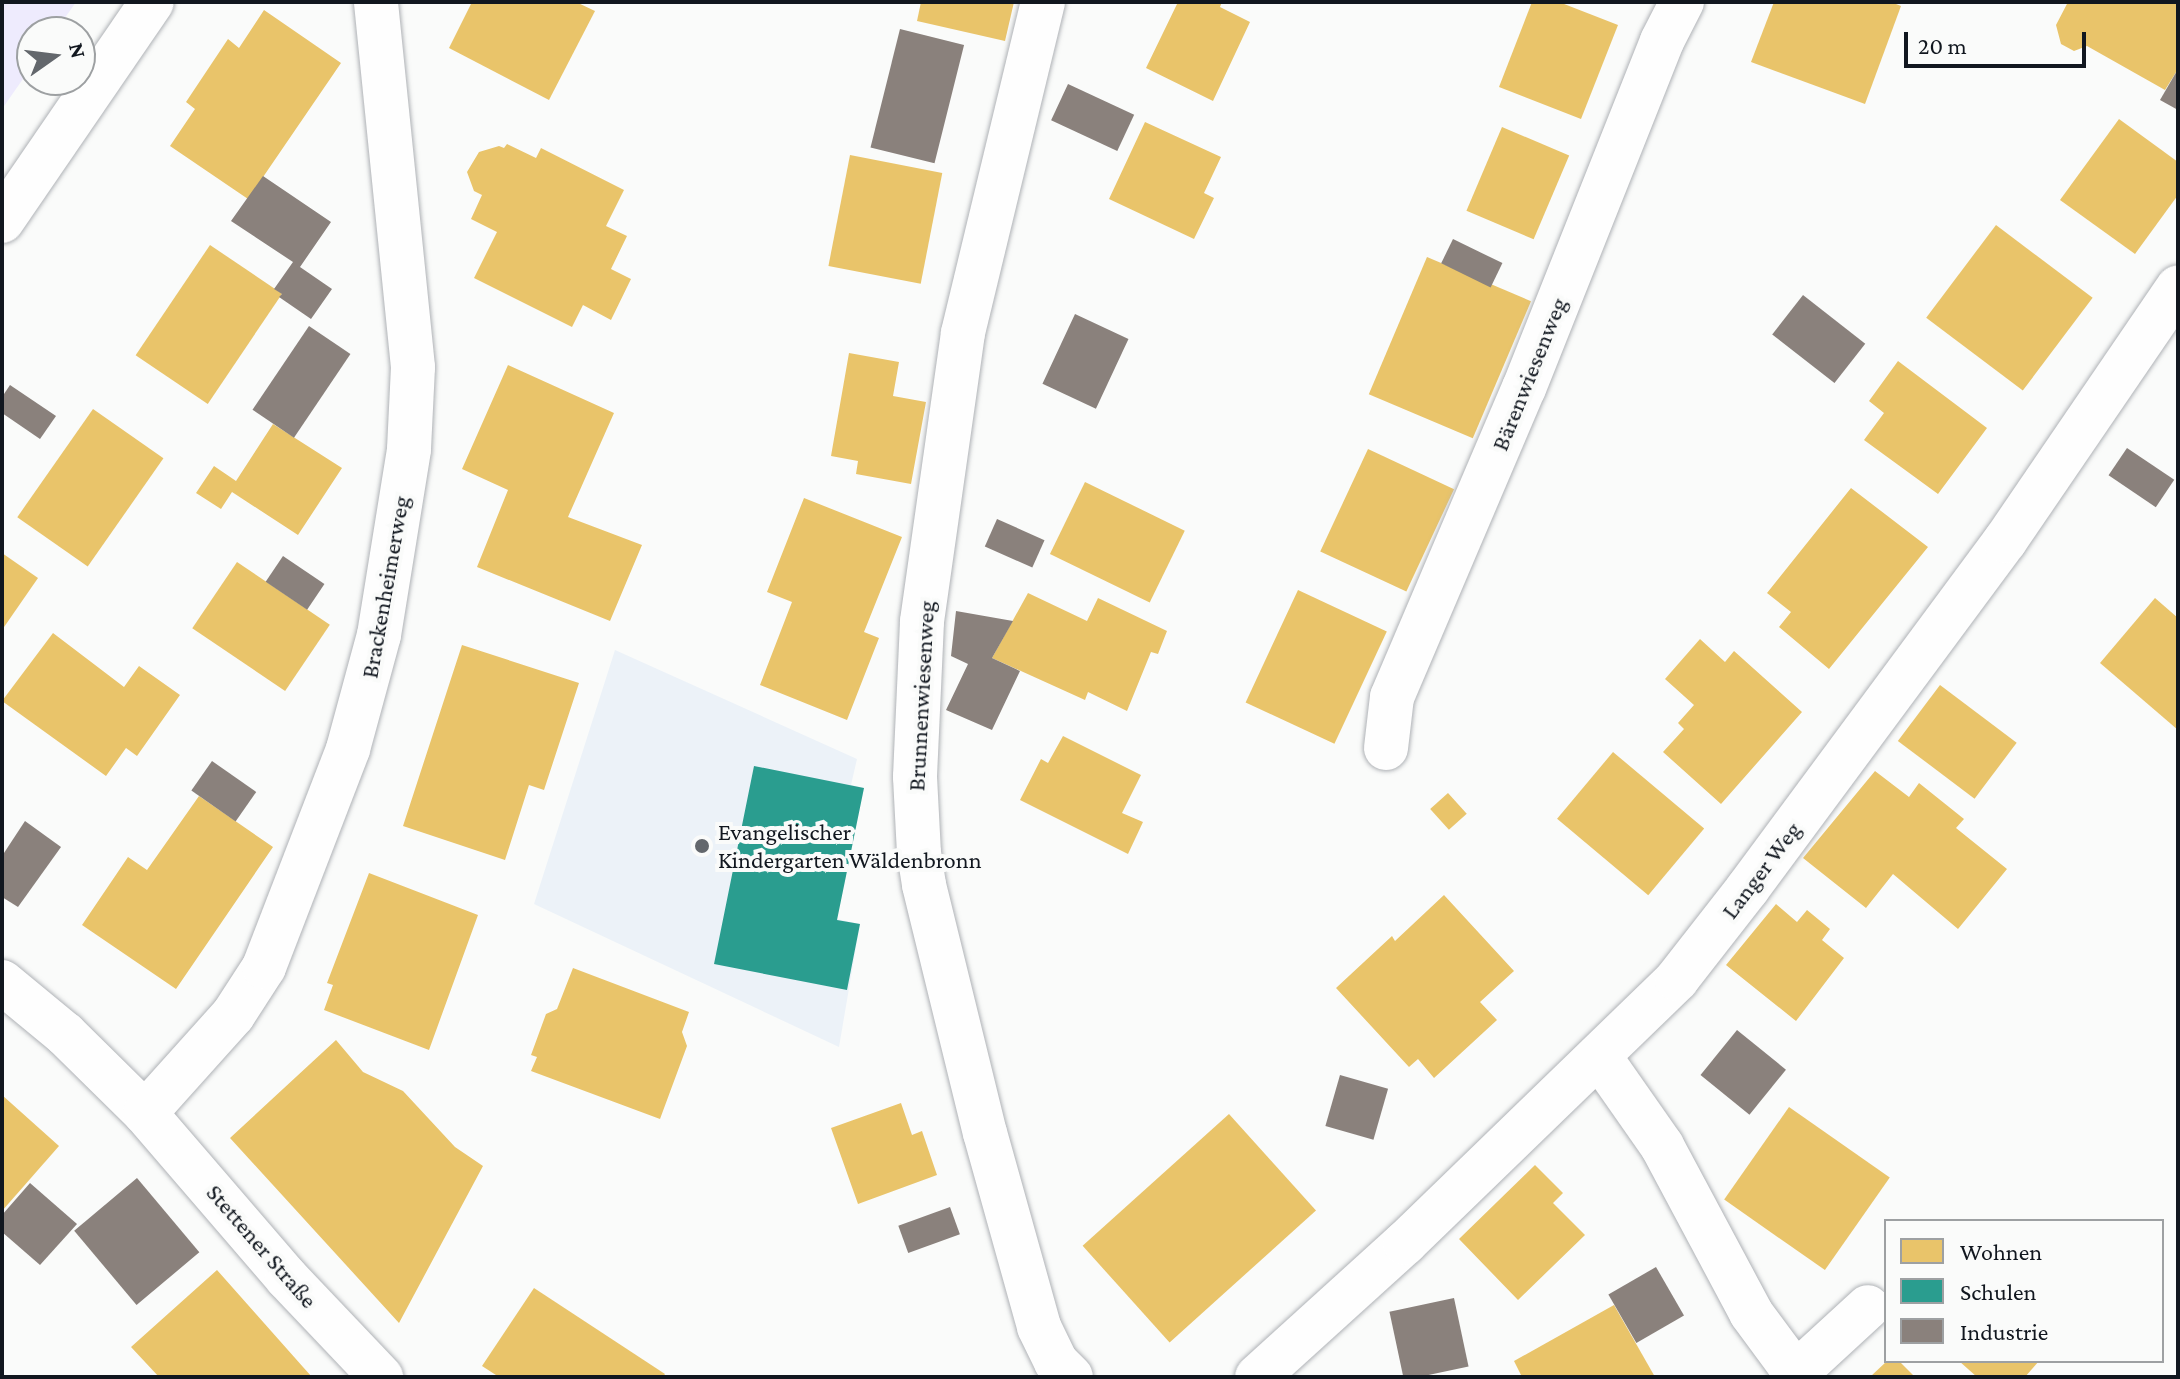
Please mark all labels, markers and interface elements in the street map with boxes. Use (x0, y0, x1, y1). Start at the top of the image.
north arrow (16, 16, 96, 96)
scale bar (1908, 16, 2090, 66)
text: 20 m (1918, 32, 1967, 59)
text: N (64, 40, 92, 61)
street label: Bärenwiesenweg (1485, 293, 1573, 455)
street label: Brackenheimerweg (355, 494, 415, 680)
street label: Brunnenwiesenweg (902, 600, 940, 792)
street label: Langer Weg (1715, 816, 1807, 924)
place label: Evangelischer Kindergarten Wäldenbronn (718, 818, 982, 874)
marker: Evangelischer Kindergarten Wäldenbronn (693, 837, 711, 855)
street label: Stettener Straße (200, 1178, 324, 1314)
legend (1884, 1219, 2164, 1363)
text: Wohnen (1960, 1238, 2042, 1265)
text: Schulen (1960, 1278, 2036, 1305)
text: Industrie (1960, 1318, 2048, 1345)

